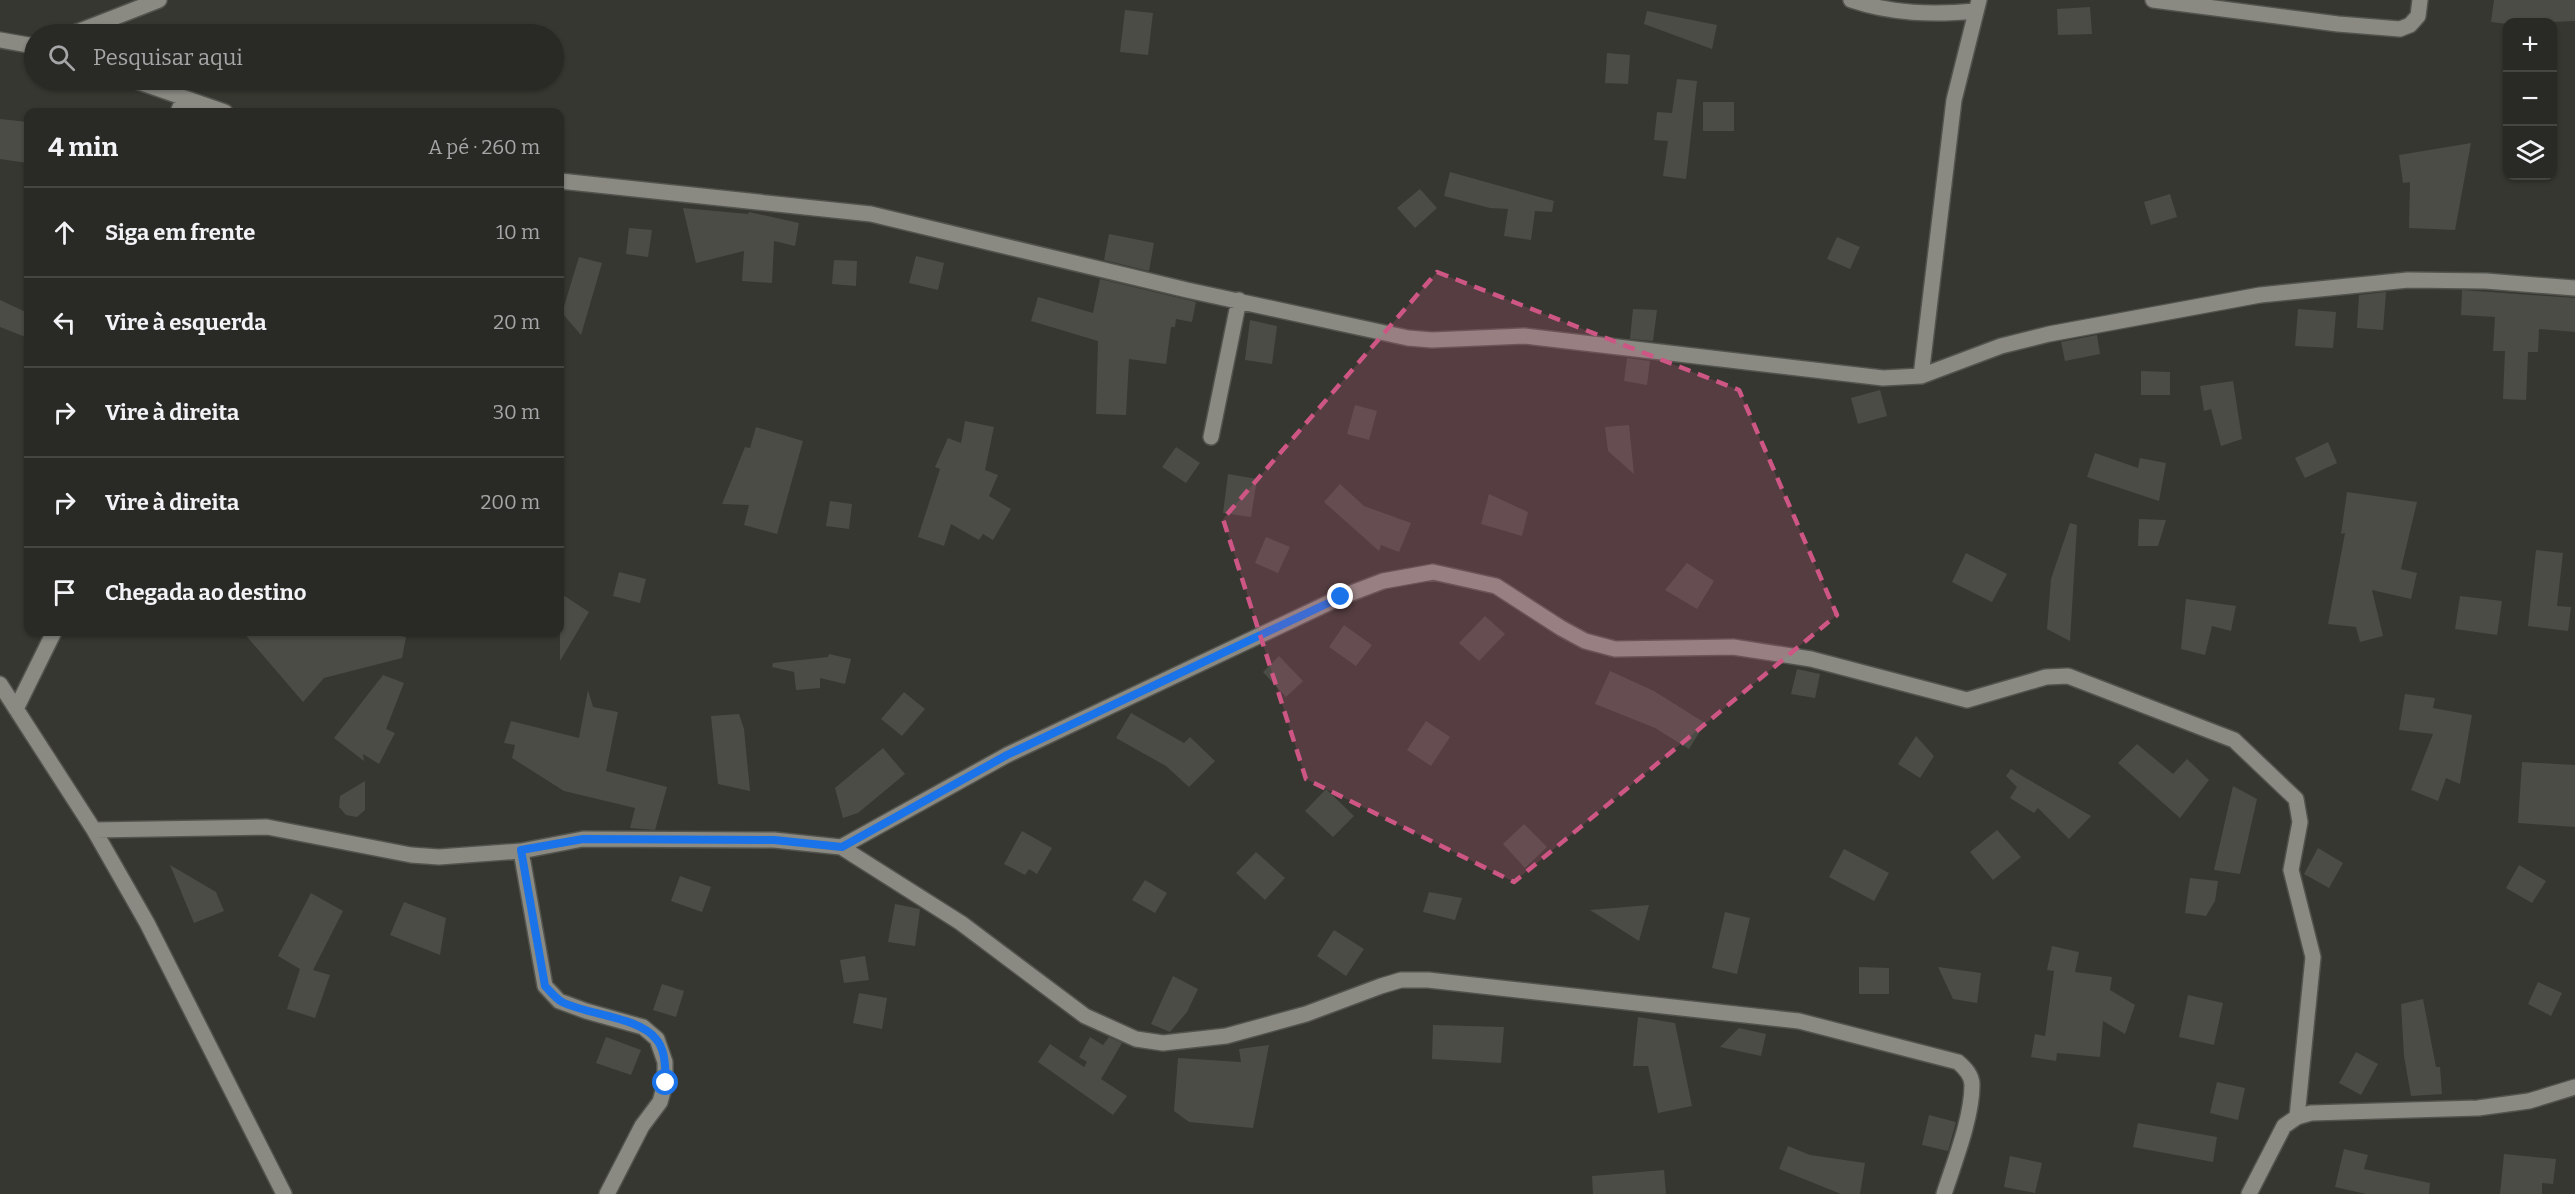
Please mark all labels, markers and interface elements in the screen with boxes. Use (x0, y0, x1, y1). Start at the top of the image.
map controls (2503, 18, 2557, 180)
button: + (2503, 18, 2557, 72)
search box (24, 24, 564, 90)
icon: search (45, 41, 78, 74)
text: Pesquisar aqui (93, 44, 243, 71)
button: − (2503, 72, 2557, 126)
button: layers (2503, 126, 2557, 180)
text: 4 min (48, 132, 118, 163)
text: A pé · 260 m (428, 135, 540, 159)
icon: ahead (48, 216, 81, 249)
text: Siga em frente (105, 219, 255, 246)
text: 10 m (496, 220, 540, 244)
icon: left (48, 306, 81, 339)
text: Vire à esquerda (105, 309, 266, 336)
text: 20 m (493, 310, 540, 334)
icon: right (48, 396, 81, 429)
text: Vire à direita (105, 399, 239, 426)
text: 30 m (493, 400, 540, 424)
icon: right (48, 486, 81, 519)
text: Vire à direita (105, 489, 239, 516)
text: 200 m (480, 490, 540, 514)
icon: arrive (48, 576, 81, 609)
text: Chegada ao destino (105, 579, 306, 606)
route end (1327, 583, 1353, 609)
route start (652, 1069, 678, 1095)

